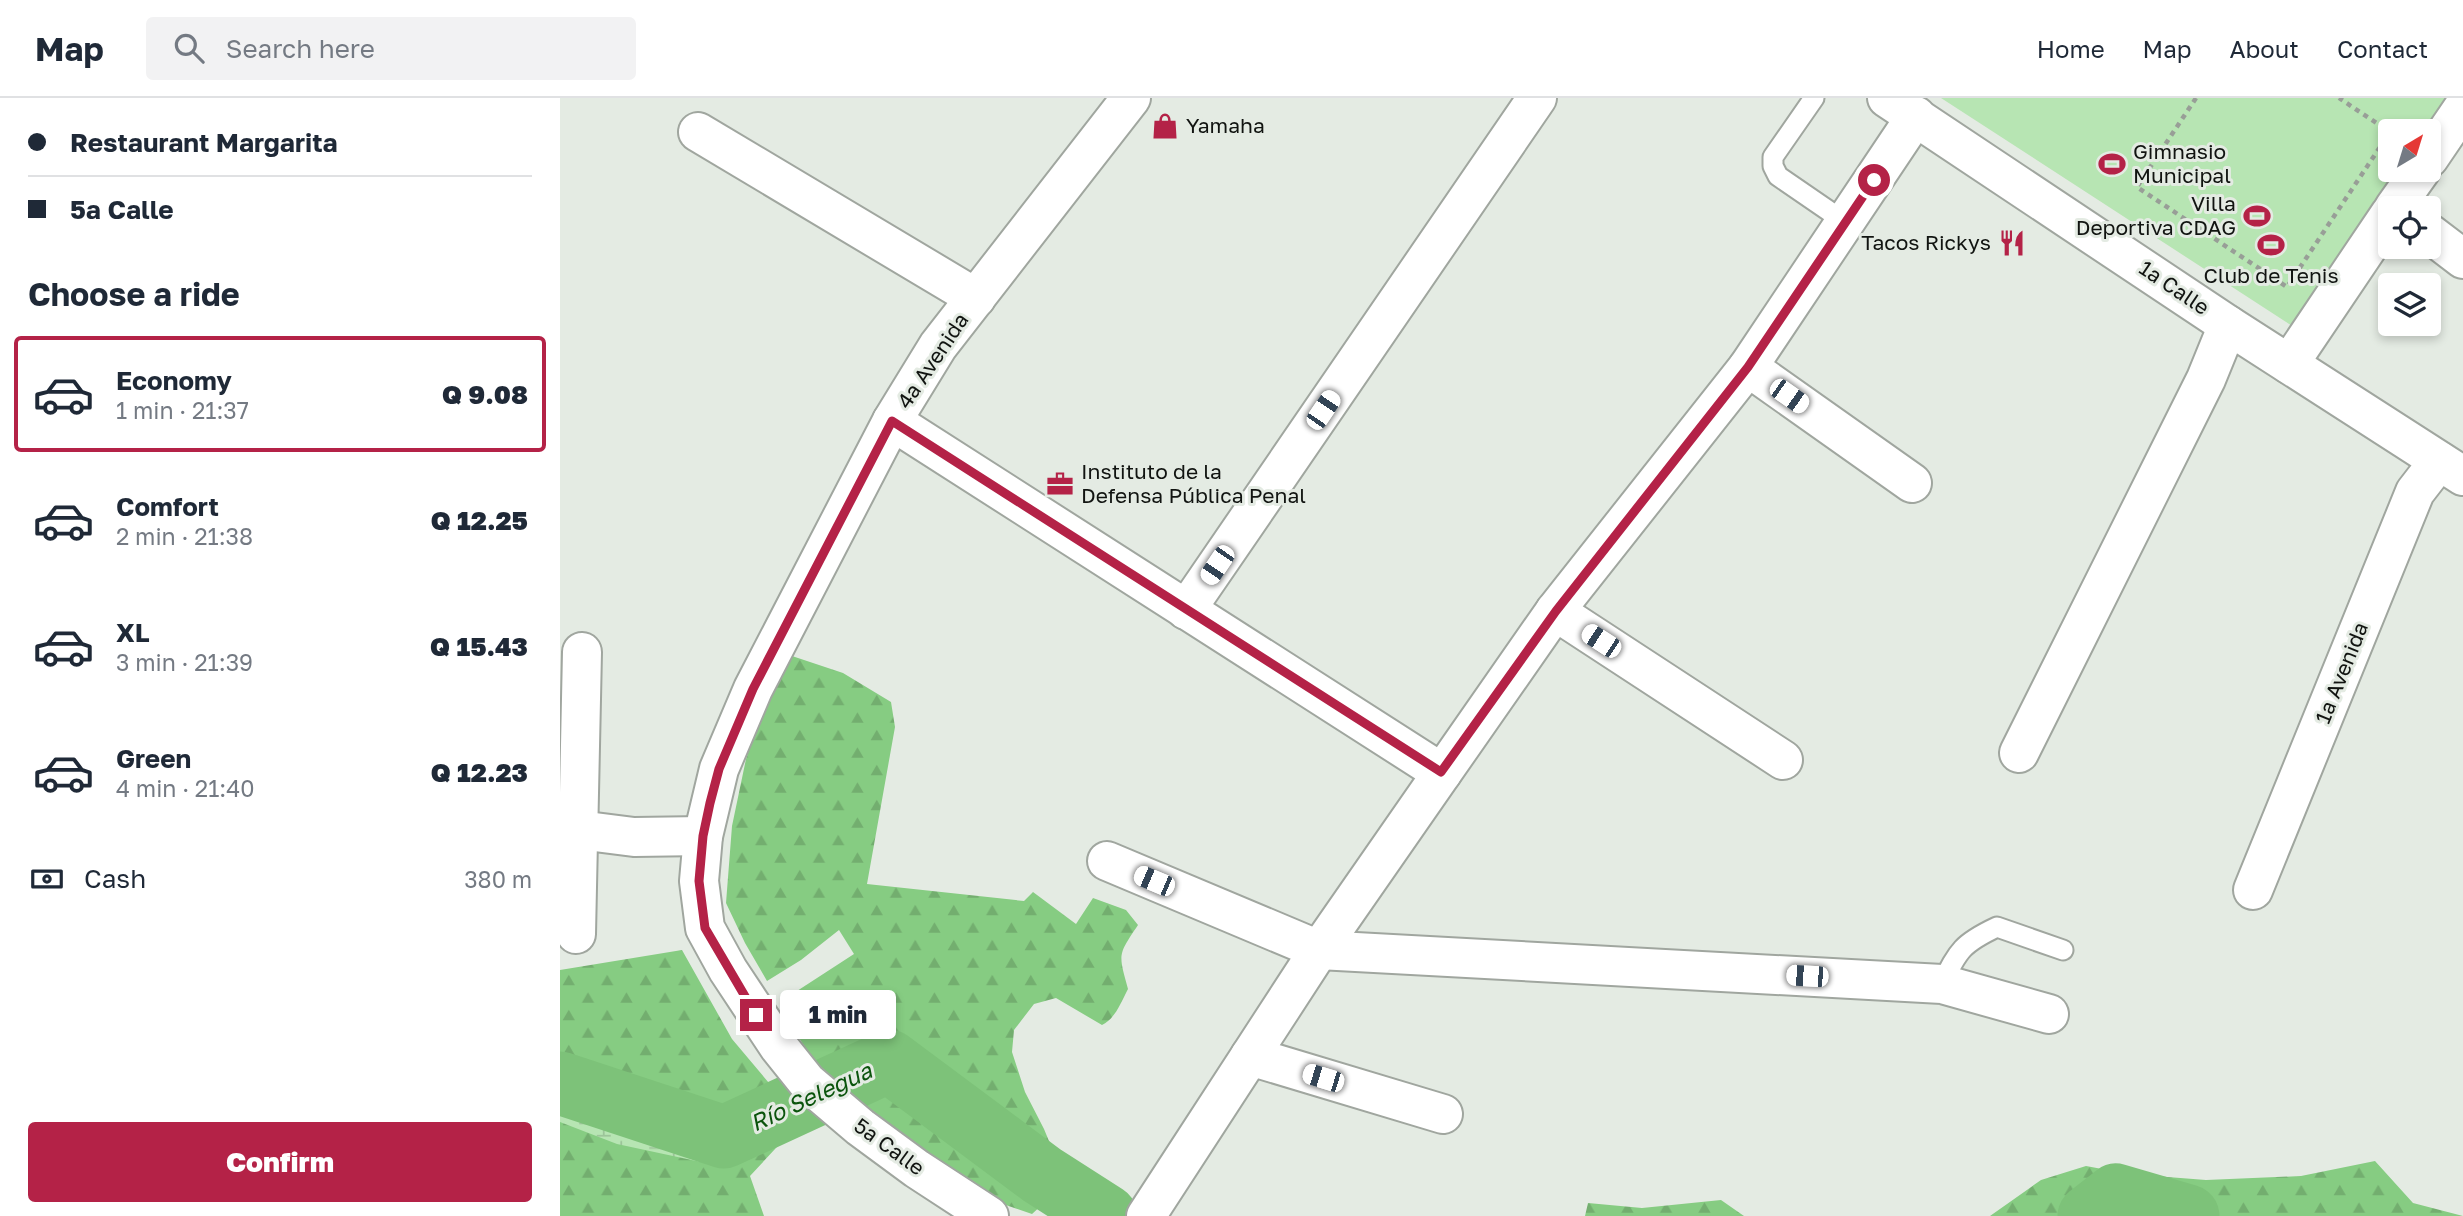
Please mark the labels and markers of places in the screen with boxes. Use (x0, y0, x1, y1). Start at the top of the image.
shop icon: Yamaha (1150, 111, 1180, 141)
place label: Yamaha (1186, 112, 1265, 138)
place label: Gimnasio Municipal (2133, 138, 2231, 188)
sports icon: Gimnasio Municipal (2097, 149, 2127, 179)
place label: Villa Deportiva CDAG (2076, 190, 2236, 240)
sports icon: Villa Deportiva CDAG (2242, 201, 2272, 231)
restaurant icon: Tacos Rickys (1997, 228, 2027, 258)
place label: Tacos Rickys (1861, 229, 1991, 255)
sports icon: Club de Tenis (2256, 230, 2286, 260)
place label: Club de Tenis (2203, 262, 2339, 288)
place label: Instituto de la Defensa Pública Penal (1081, 458, 1306, 508)
office icon: Instituto de la Defensa Pública Penal (1045, 469, 1075, 499)

